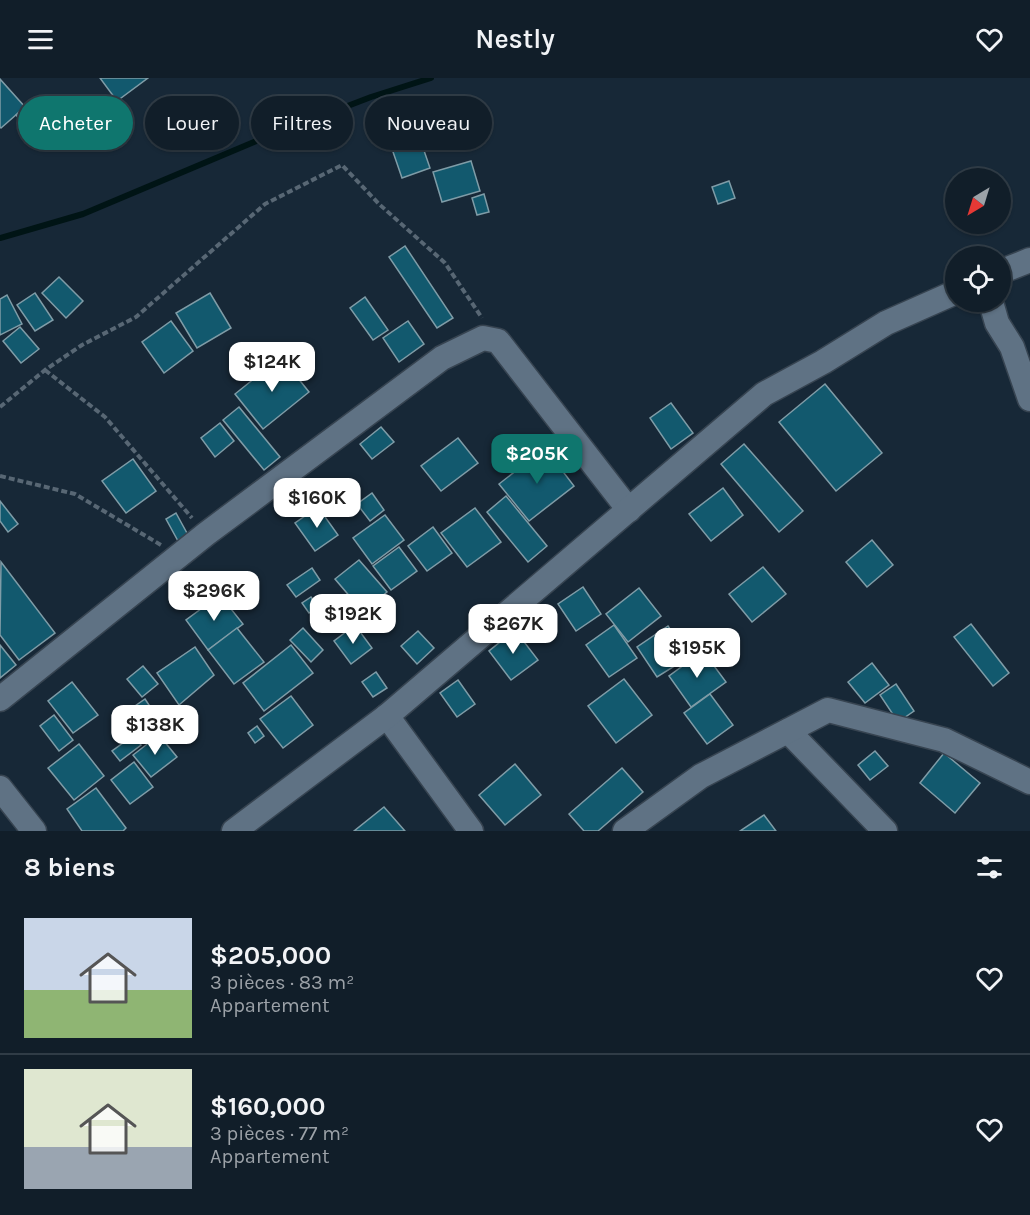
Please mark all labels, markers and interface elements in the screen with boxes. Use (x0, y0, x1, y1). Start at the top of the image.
icon: menu (24, 23, 57, 56)
text: Nestly (475, 23, 555, 55)
icon: heart (973, 23, 1006, 56)
chip: Acheter (18, 96, 133, 150)
chip: Louer (145, 96, 239, 150)
chip: Filtres (251, 96, 353, 150)
chip: Nouveau (365, 96, 492, 150)
north arrow (945, 168, 1011, 234)
map controls (945, 168, 1011, 312)
button: locate (945, 246, 1011, 312)
pin: $124K (230, 342, 314, 393)
text: $124K (243, 350, 301, 373)
pin: $205K (495, 434, 579, 485)
text: $205K (505, 442, 569, 465)
pin: $160K (275, 478, 359, 529)
text: $160K (288, 486, 346, 509)
pin: $296K (172, 571, 256, 622)
text: $296K (182, 579, 246, 602)
pin: $192K (311, 594, 395, 645)
text: $192K (324, 602, 382, 625)
pin: $267K (471, 604, 555, 655)
text: $267K (482, 612, 544, 635)
pin: $195K (655, 628, 739, 679)
text: $195K (668, 636, 726, 659)
pin: $138K (113, 705, 197, 756)
text: $138K (125, 713, 185, 736)
icon: filters (973, 851, 1006, 884)
text: 8 biens (24, 852, 116, 883)
text: $205,000 (210, 940, 331, 971)
icon: home (72, 942, 144, 1014)
icon: heart (973, 962, 1006, 995)
text: 3 pièces · 83 m² (210, 971, 354, 994)
text: Appartement (210, 994, 329, 1017)
text: $160,000 (210, 1091, 325, 1122)
icon: home (72, 1093, 144, 1165)
icon: heart (973, 1113, 1006, 1146)
text: 3 pièces · 77 m² (210, 1122, 349, 1145)
text: Appartement (210, 1145, 329, 1168)

